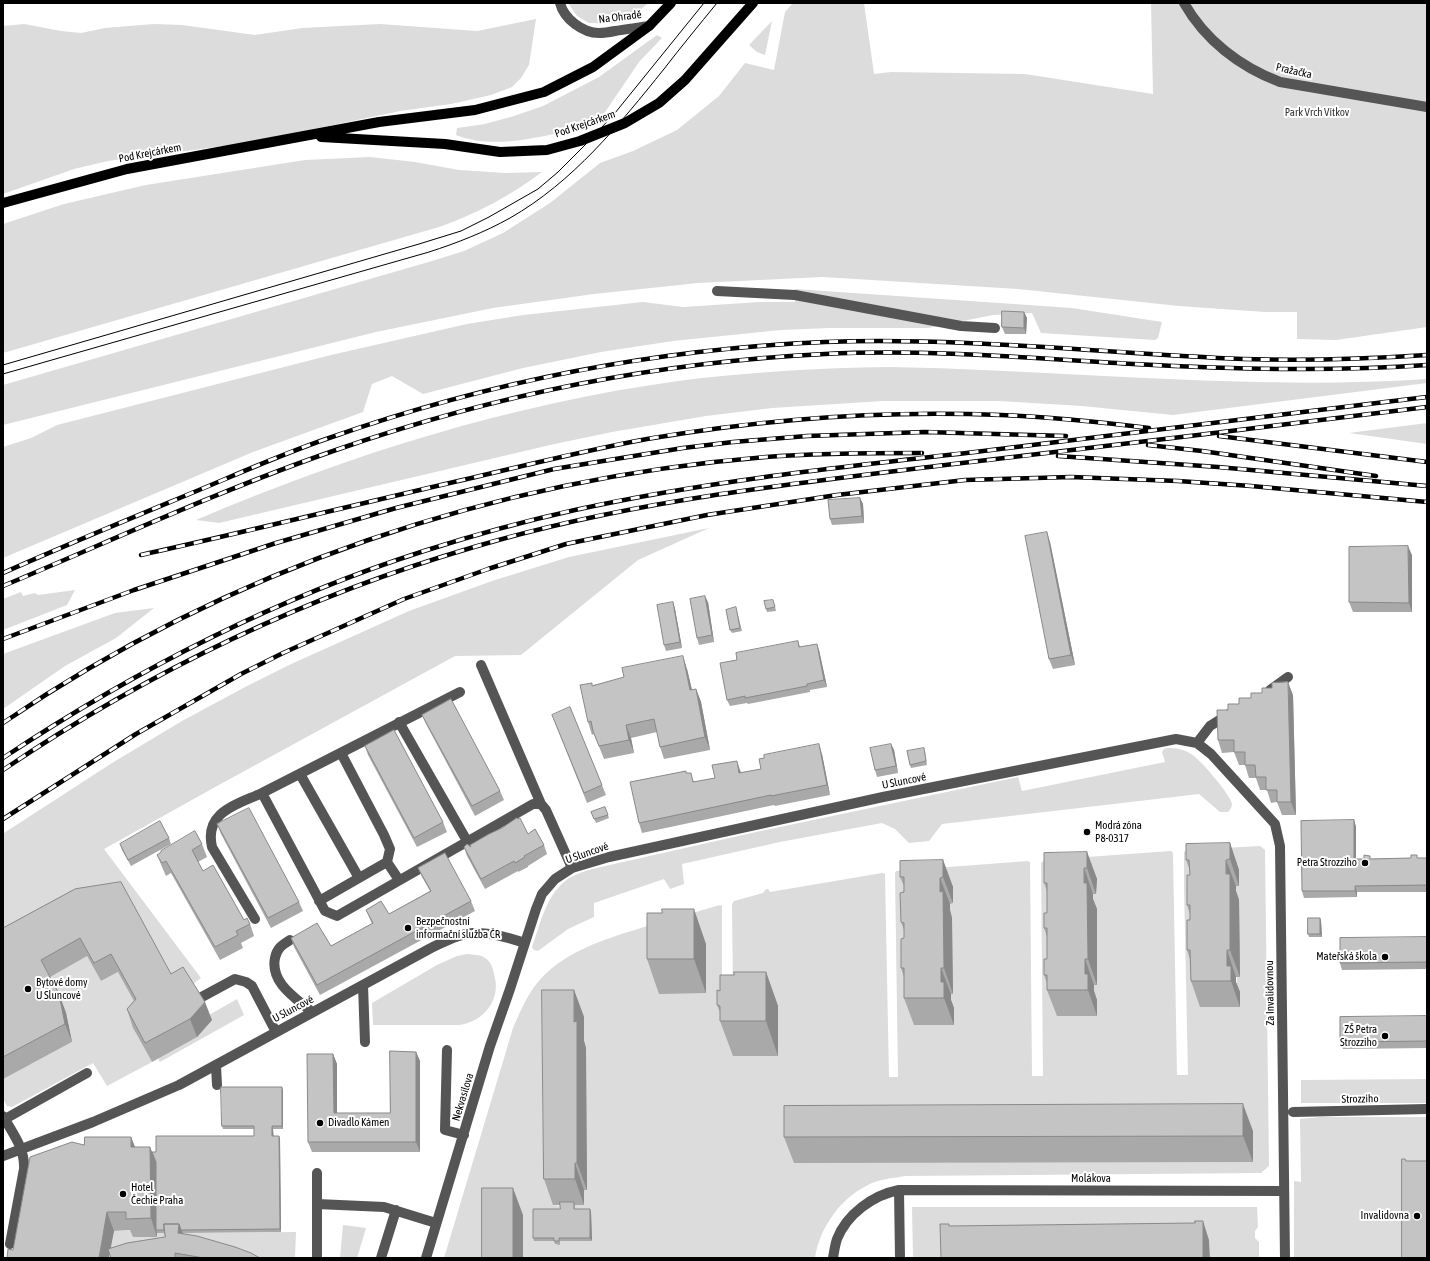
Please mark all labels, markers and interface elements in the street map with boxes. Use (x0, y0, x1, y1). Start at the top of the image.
street label: Na Ohradě (598, 8, 642, 26)
street label: Pražačka (1275, 60, 1313, 82)
park label: Park Vrch Vítkov (1285, 106, 1349, 120)
street label: Pod Krejcárkem (553, 107, 617, 141)
street label: Pod Krejcárkem (118, 140, 182, 166)
street label: U Sluncové (881, 770, 927, 792)
place label: Modrá zóna P8-0317 (1095, 819, 1142, 845)
marker: Modrá zóna P8-0317 (1082, 827, 1092, 837)
street label: U Sluncové (564, 839, 610, 867)
place label: Petra Strozziho (1297, 856, 1357, 870)
marker: Petra Strozziho (1360, 858, 1370, 868)
place label: Bezpečnostní informační služba ČR (416, 915, 500, 941)
marker: Bezpečnostní informační služba ČR (403, 923, 413, 933)
place label: Mateřská škola (1316, 950, 1377, 964)
marker: Mateřská škola (1380, 952, 1390, 962)
street label: Za Invalidovnou (1263, 960, 1277, 1026)
place label: Bytové domy U Sluncové (36, 976, 88, 1002)
marker: Bytové domy U Sluncové (23, 984, 33, 994)
street label: U Sluncové (270, 993, 316, 1025)
place label: ZŠ Petra Strozziho (1340, 1023, 1377, 1049)
marker: ZŠ Petra Strozziho (1380, 1031, 1390, 1041)
street label: Nekvasilova (449, 1071, 477, 1123)
street label: Strozziho (1341, 1092, 1379, 1106)
place label: Divadlo Kámen (328, 1116, 389, 1130)
marker: Divadlo Kámen (315, 1118, 325, 1128)
street label: Molákova (1071, 1172, 1111, 1186)
place label: Hotel Čechie Praha (131, 1181, 183, 1207)
marker: Hotel Čechie Praha (118, 1189, 128, 1199)
place label: Invalidovna (1361, 1209, 1409, 1223)
marker: Invalidovna (1412, 1211, 1422, 1221)

